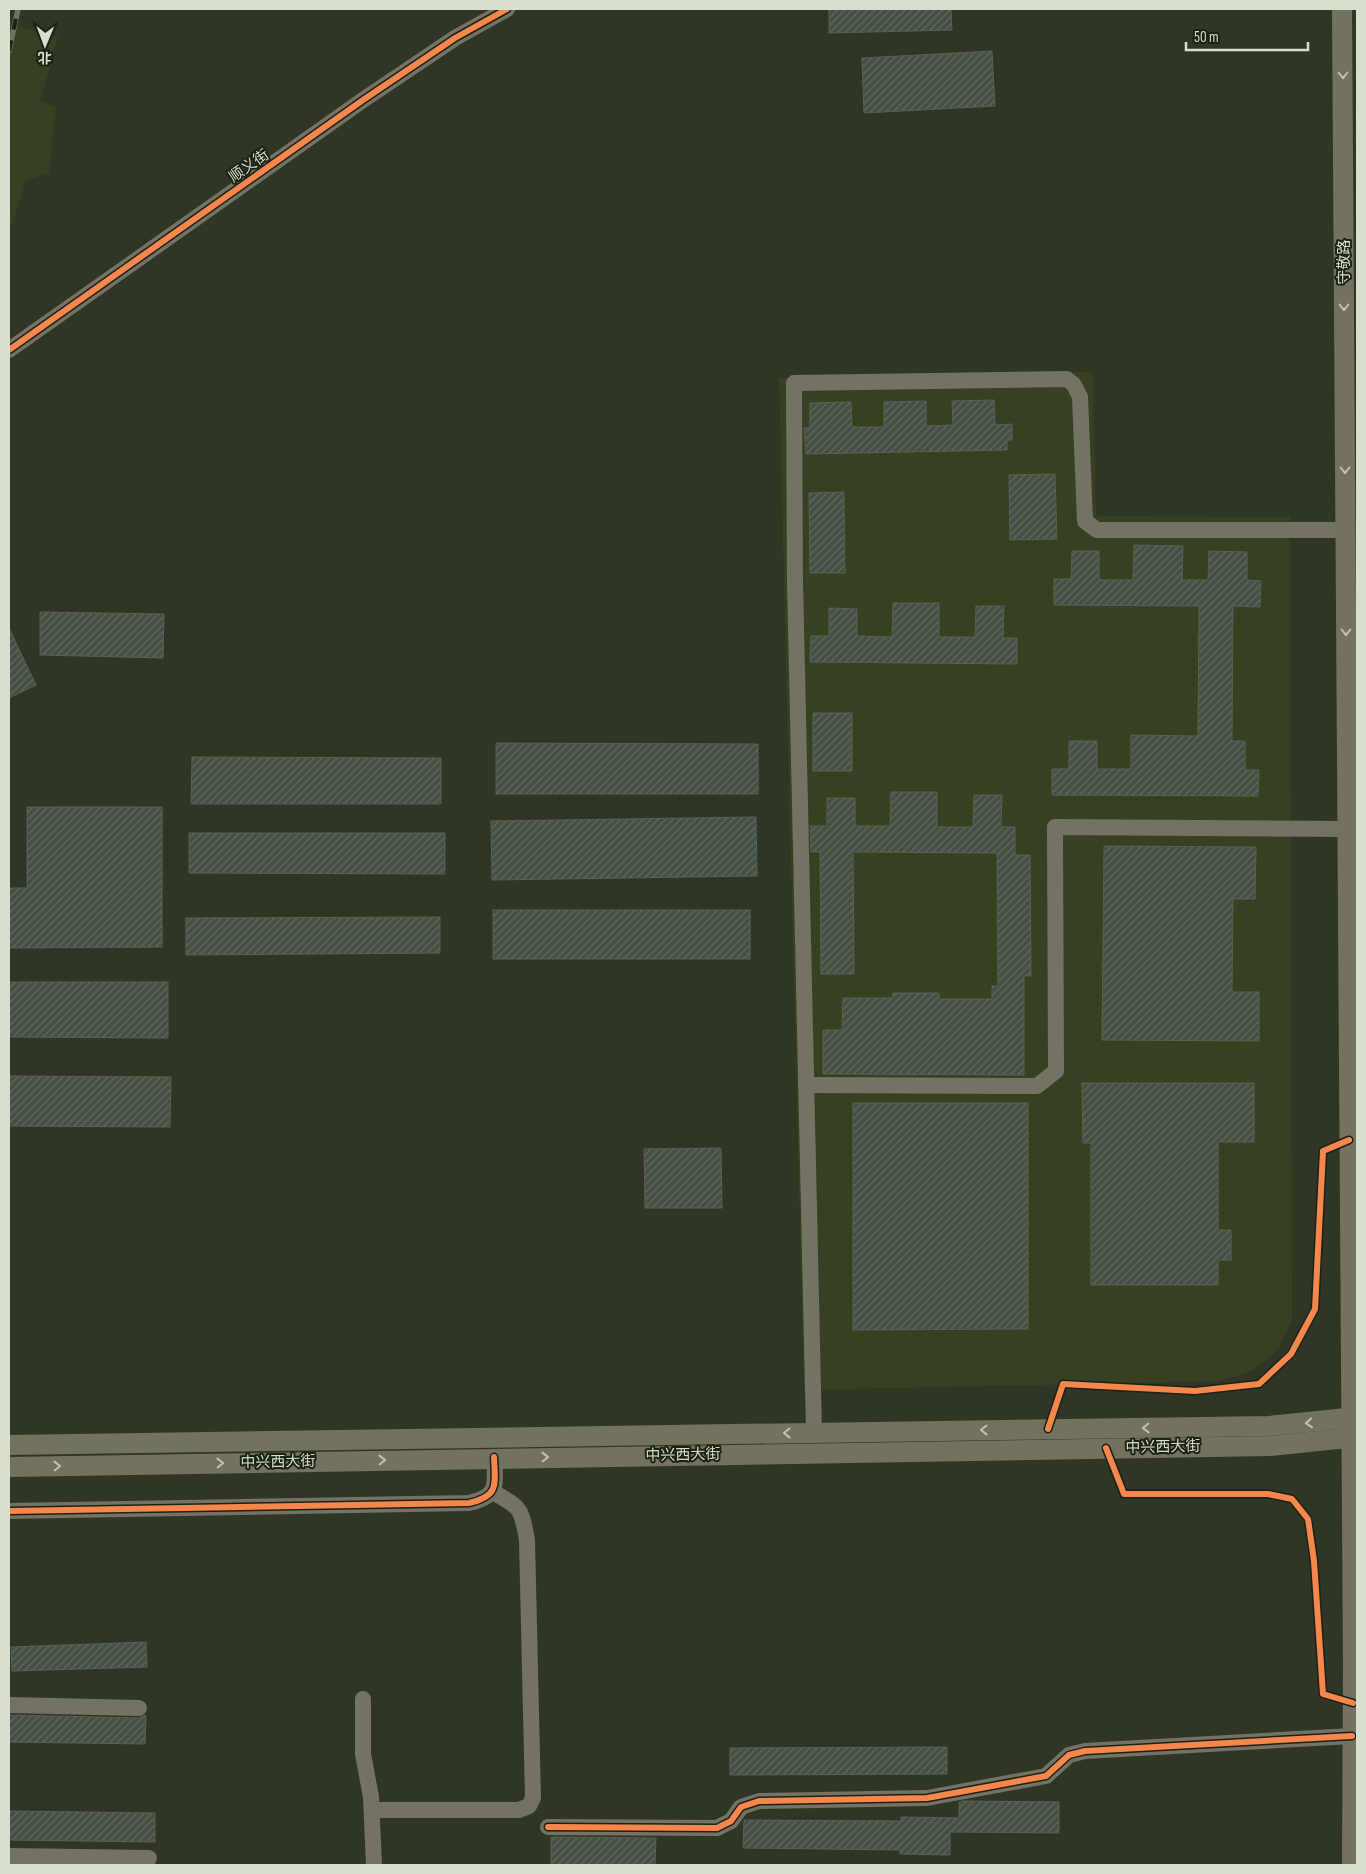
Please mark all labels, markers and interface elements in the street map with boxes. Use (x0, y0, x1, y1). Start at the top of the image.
north arrow (20, 20, 70, 70)
scale bar (1186, 20, 1308, 52)
text: 50 m (1194, 28, 1219, 47)
text: 北 (38, 49, 52, 66)
one-way arrow (1338, 72, 1348, 79)
street label: 顺义街 (225, 145, 273, 187)
street label: 守敬路 (1335, 239, 1354, 285)
one-way arrow (1339, 304, 1349, 312)
one-way arrow (1340, 466, 1350, 474)
one-way arrow (1341, 629, 1351, 637)
one-way arrow (1305, 1417, 1313, 1428)
one-way arrow (1142, 1423, 1150, 1433)
one-way arrow (980, 1425, 988, 1435)
one-way arrow (782, 1428, 790, 1439)
street label: 中兴西大街 (1125, 1437, 1201, 1457)
street label: 中兴西大街 (645, 1445, 721, 1465)
street label: 中兴西大街 (240, 1452, 316, 1472)
one-way arrow (542, 1452, 549, 1462)
one-way arrow (379, 1455, 387, 1465)
one-way arrow (216, 1458, 224, 1468)
one-way arrow (54, 1461, 62, 1472)

